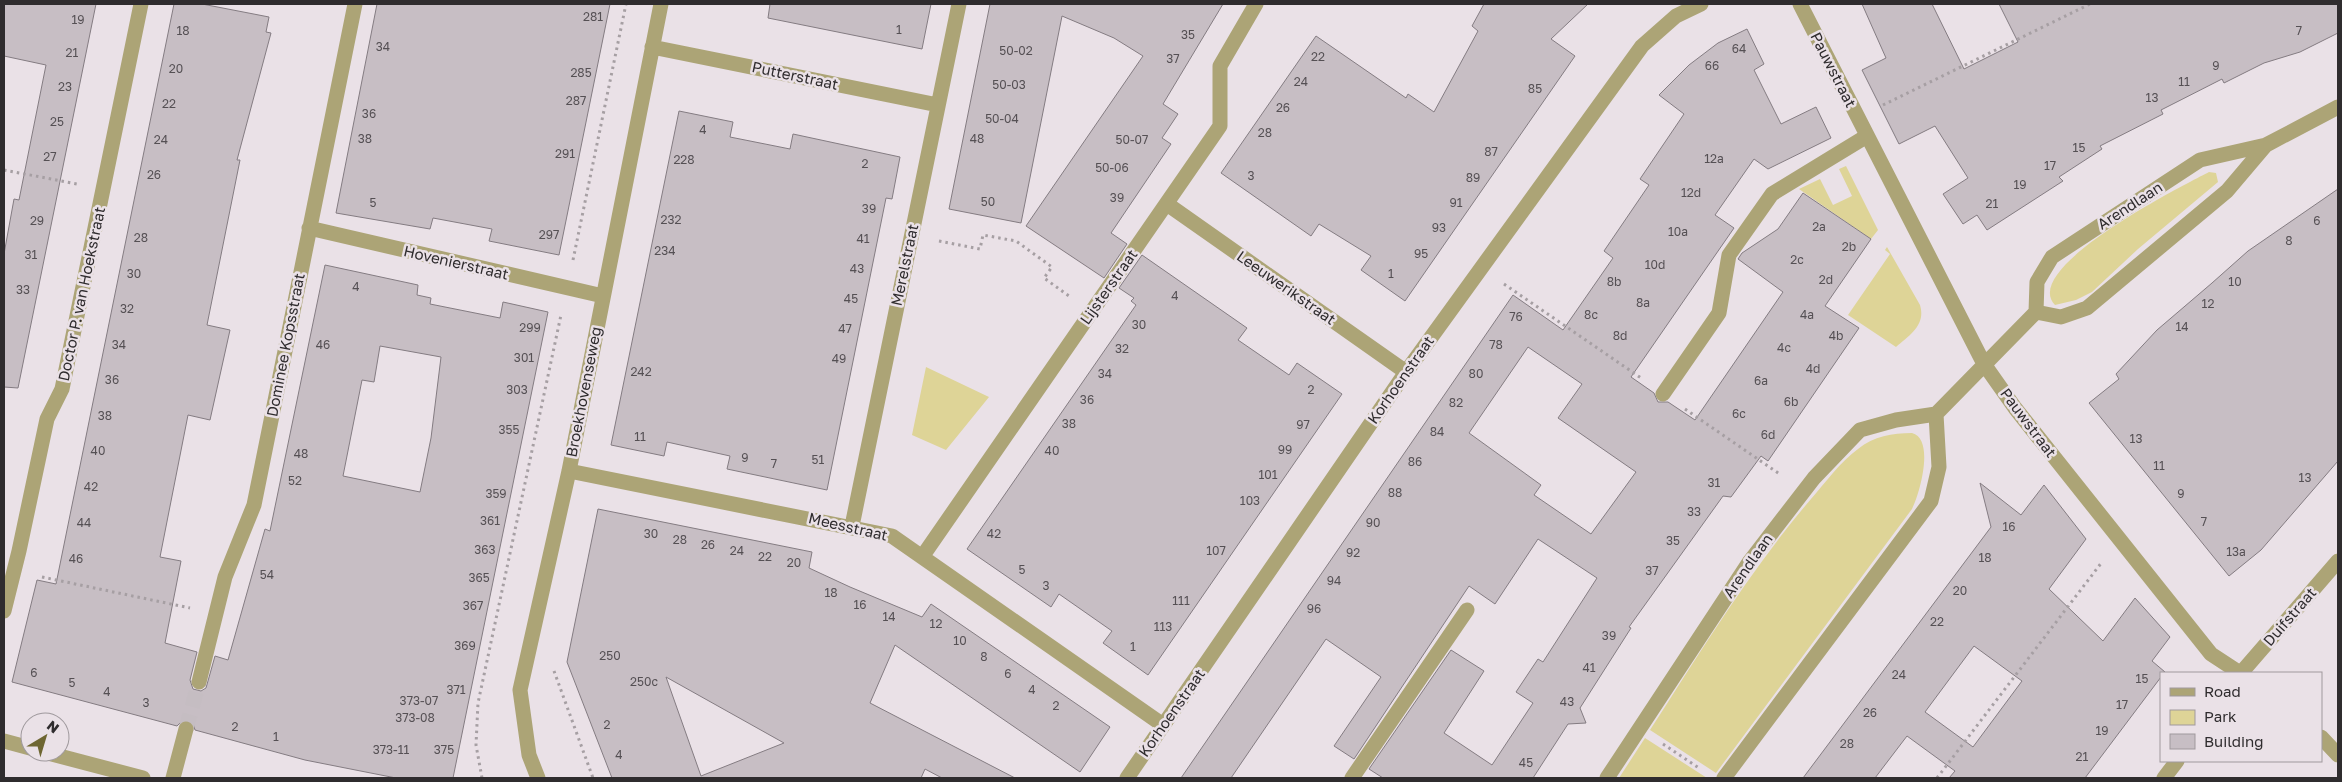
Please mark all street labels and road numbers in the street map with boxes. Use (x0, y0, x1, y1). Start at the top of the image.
street label: Pauwstraat (1807, 29, 1860, 110)
street label: Putterstraat (750, 57, 840, 93)
street label: Arendlaan (2094, 177, 2165, 233)
street label: Doctor P. van Hoekstraat (54, 205, 108, 383)
street label: Merelstraat (887, 222, 921, 307)
street label: Hovenierstraat (402, 241, 510, 283)
street label: Lijsterstraat (1076, 245, 1141, 327)
street label: Leeuwerikstraat (1234, 246, 1339, 328)
street label: Dominee Kopsstraat (262, 272, 308, 418)
street label: Broekhovenseweg (562, 325, 604, 458)
street label: Korhoenstraat (1363, 332, 1437, 427)
street label: Pauwstraat (1997, 384, 2061, 460)
street label: Meesstraat (807, 508, 890, 544)
street label: Arendlaan (1719, 530, 1776, 601)
street label: Duifstraat (2259, 583, 2320, 649)
street label: Korhoenstraat (1134, 665, 1208, 760)

